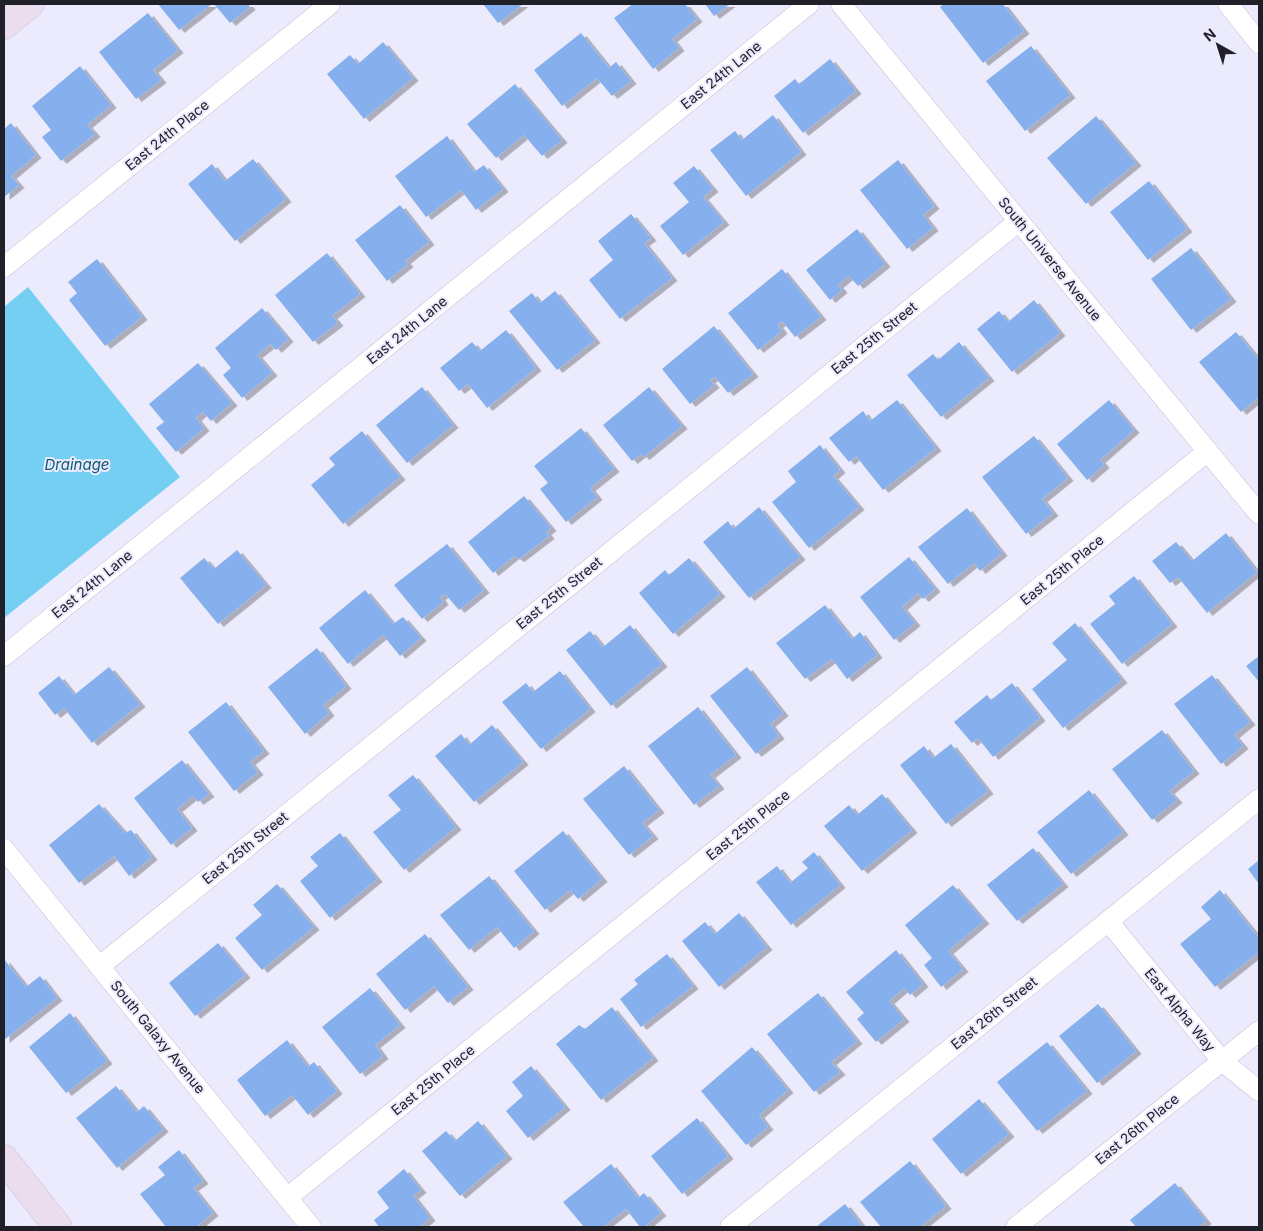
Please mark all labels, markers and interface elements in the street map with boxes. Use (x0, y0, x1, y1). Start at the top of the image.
north arrow (1193, 20, 1243, 70)
text: N (1200, 25, 1219, 44)
street label: East 24th Lane (677, 37, 764, 112)
street label: East 24th Place (121, 96, 212, 174)
street label: South Universe Avenue (995, 193, 1106, 324)
street label: East 24th Lane (363, 292, 450, 367)
street label: East 25th Street (827, 298, 920, 377)
water label: Drainage (45, 455, 109, 474)
street label: East 25th Place (1017, 531, 1107, 608)
street label: East 24th Lane (48, 546, 135, 621)
street label: East 25th Street (512, 553, 605, 632)
street label: East 25th Place (703, 786, 793, 863)
street label: East 25th Street (198, 808, 291, 887)
street label: East Alpha Way (1142, 965, 1219, 1055)
street label: East 26th Street (947, 972, 1040, 1052)
street label: South Galaxy Avenue (108, 977, 209, 1097)
street label: East 25th Place (388, 1041, 478, 1118)
street label: East 26th Place (1091, 1090, 1182, 1167)

